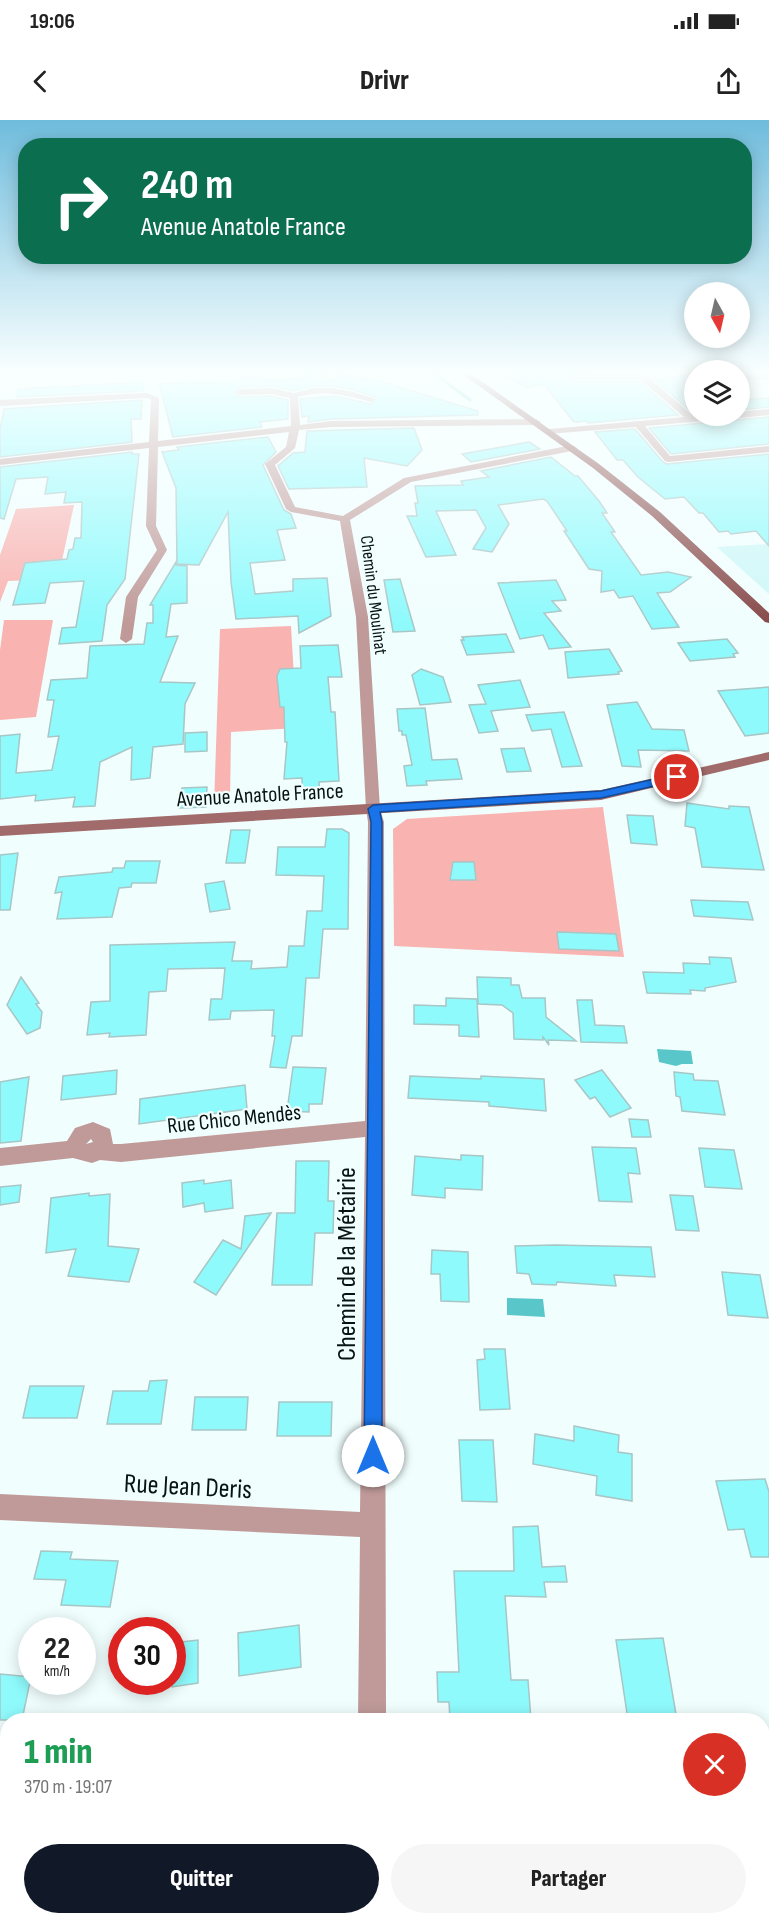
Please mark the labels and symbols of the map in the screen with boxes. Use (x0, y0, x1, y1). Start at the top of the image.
north arrow (684, 282, 750, 348)
street label: Chemin du Moulinat (356, 534, 391, 656)
pin (651, 751, 702, 802)
street label: Avenue Anatole France (175, 778, 344, 813)
street label: Rue Chico Mendès (166, 1099, 303, 1140)
street label: Chemin de la Métairie (331, 1167, 363, 1361)
position arrow (341, 1424, 405, 1488)
street label: Rue Jean Deris (123, 1468, 253, 1506)
speed limit sign: 30 (108, 1617, 186, 1695)

